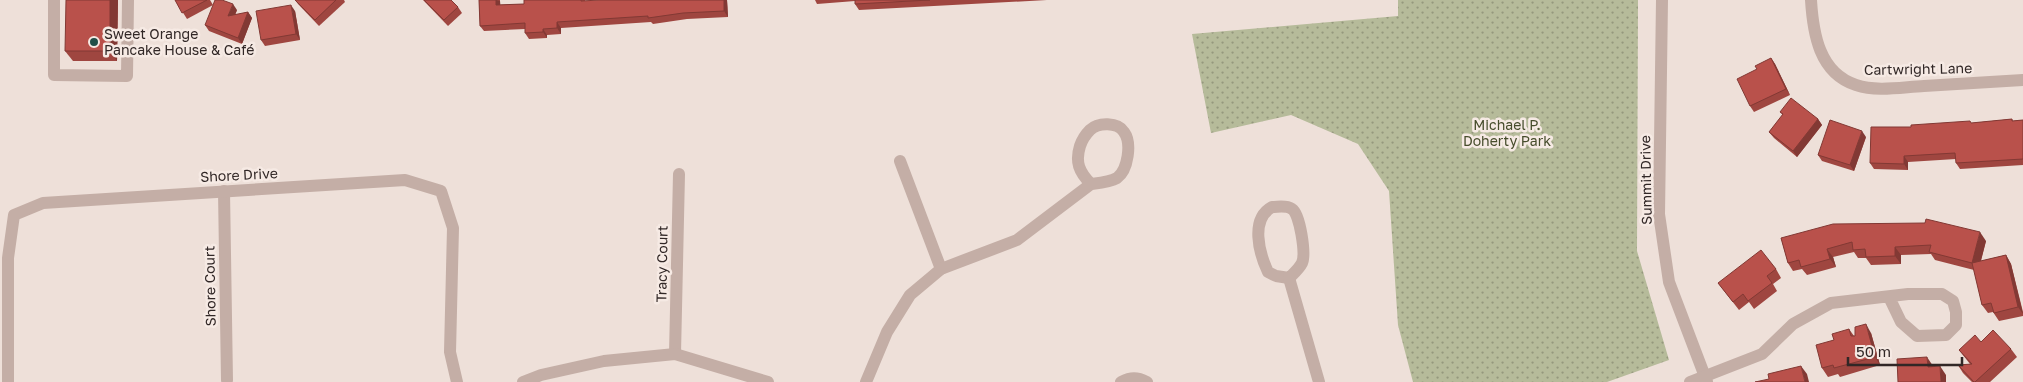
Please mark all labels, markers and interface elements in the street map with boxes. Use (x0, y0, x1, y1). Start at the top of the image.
place label: Sweet Orange Pancake House & Café (104, 25, 254, 58)
marker: Sweet Orange Pancake House & Café (88, 36, 100, 48)
street label: Cartwright Lane (1864, 59, 1972, 78)
park label: Michael P. Doherty Park (1463, 116, 1551, 149)
street label: Summit Drive (1636, 135, 1655, 225)
street label: Shore Drive (200, 164, 278, 185)
street label: Tracy Court (652, 225, 671, 303)
street label: Shore Court (200, 246, 219, 326)
scale bar (1848, 334, 1962, 366)
text: 50 m (1856, 342, 1891, 360)

